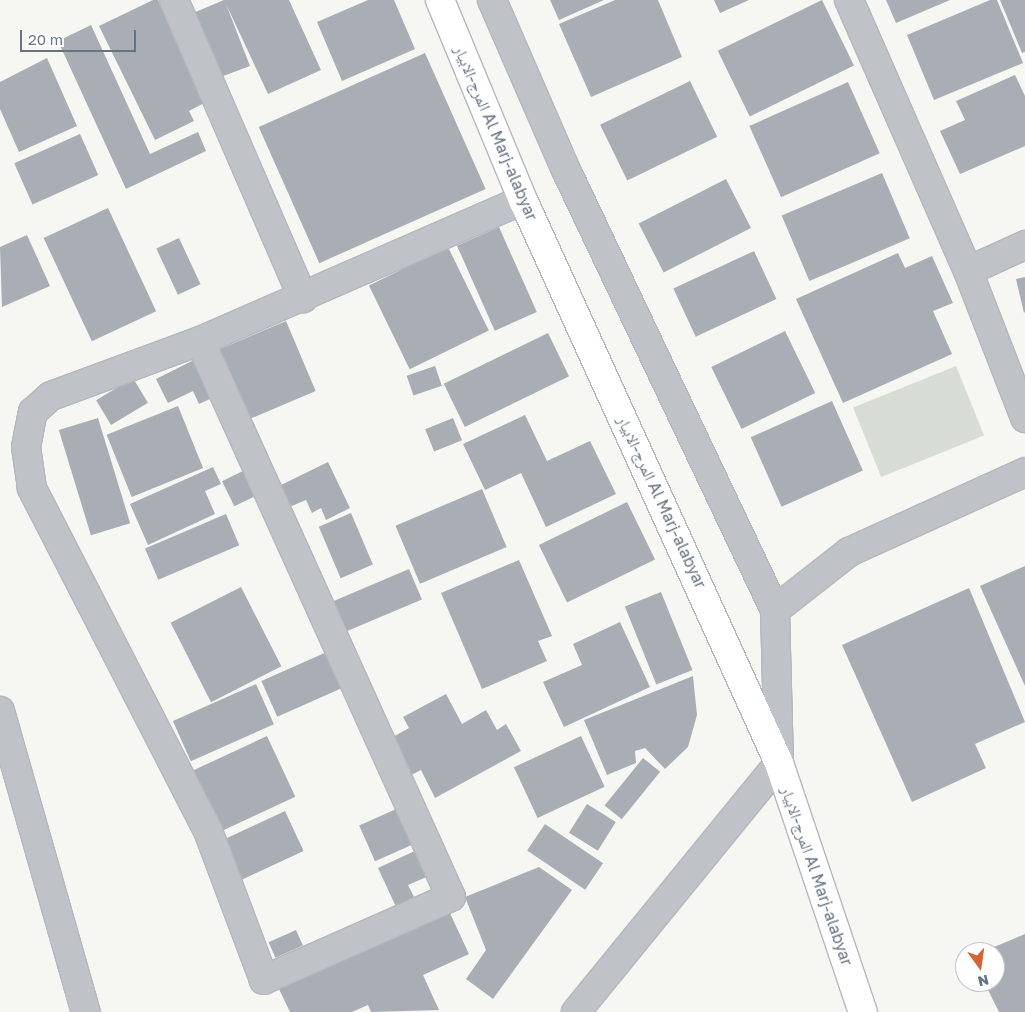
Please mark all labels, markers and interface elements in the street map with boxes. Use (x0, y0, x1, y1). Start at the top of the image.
scale bar (22, 20, 139, 52)
text: 20 m (28, 30, 63, 48)
street label: المرج-الابيار Al Marj-alabyar (450, 43, 542, 223)
street label: المرج-الابيار Al Marj-alabyar (613, 413, 711, 591)
street label: المرج-الابيار Al Marj-alabyar (777, 784, 857, 968)
north arrow (955, 942, 1005, 992)
text: N (976, 972, 991, 991)

